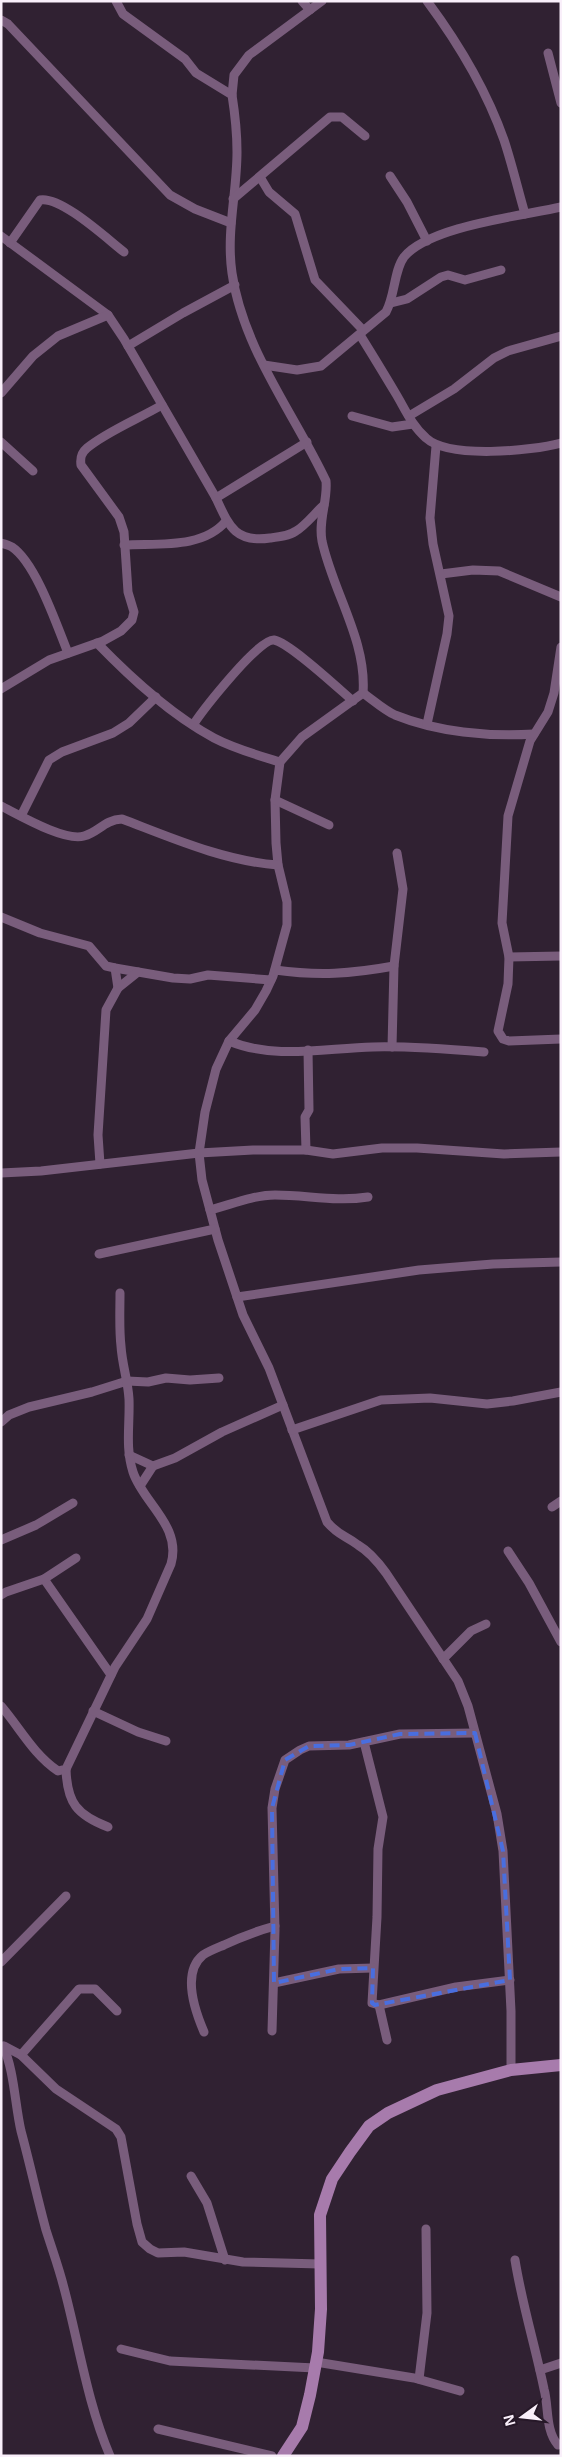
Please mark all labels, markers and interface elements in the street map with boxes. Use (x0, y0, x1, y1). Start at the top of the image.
north arrow (497, 2392, 547, 2442)
text: N (498, 2413, 520, 2428)

